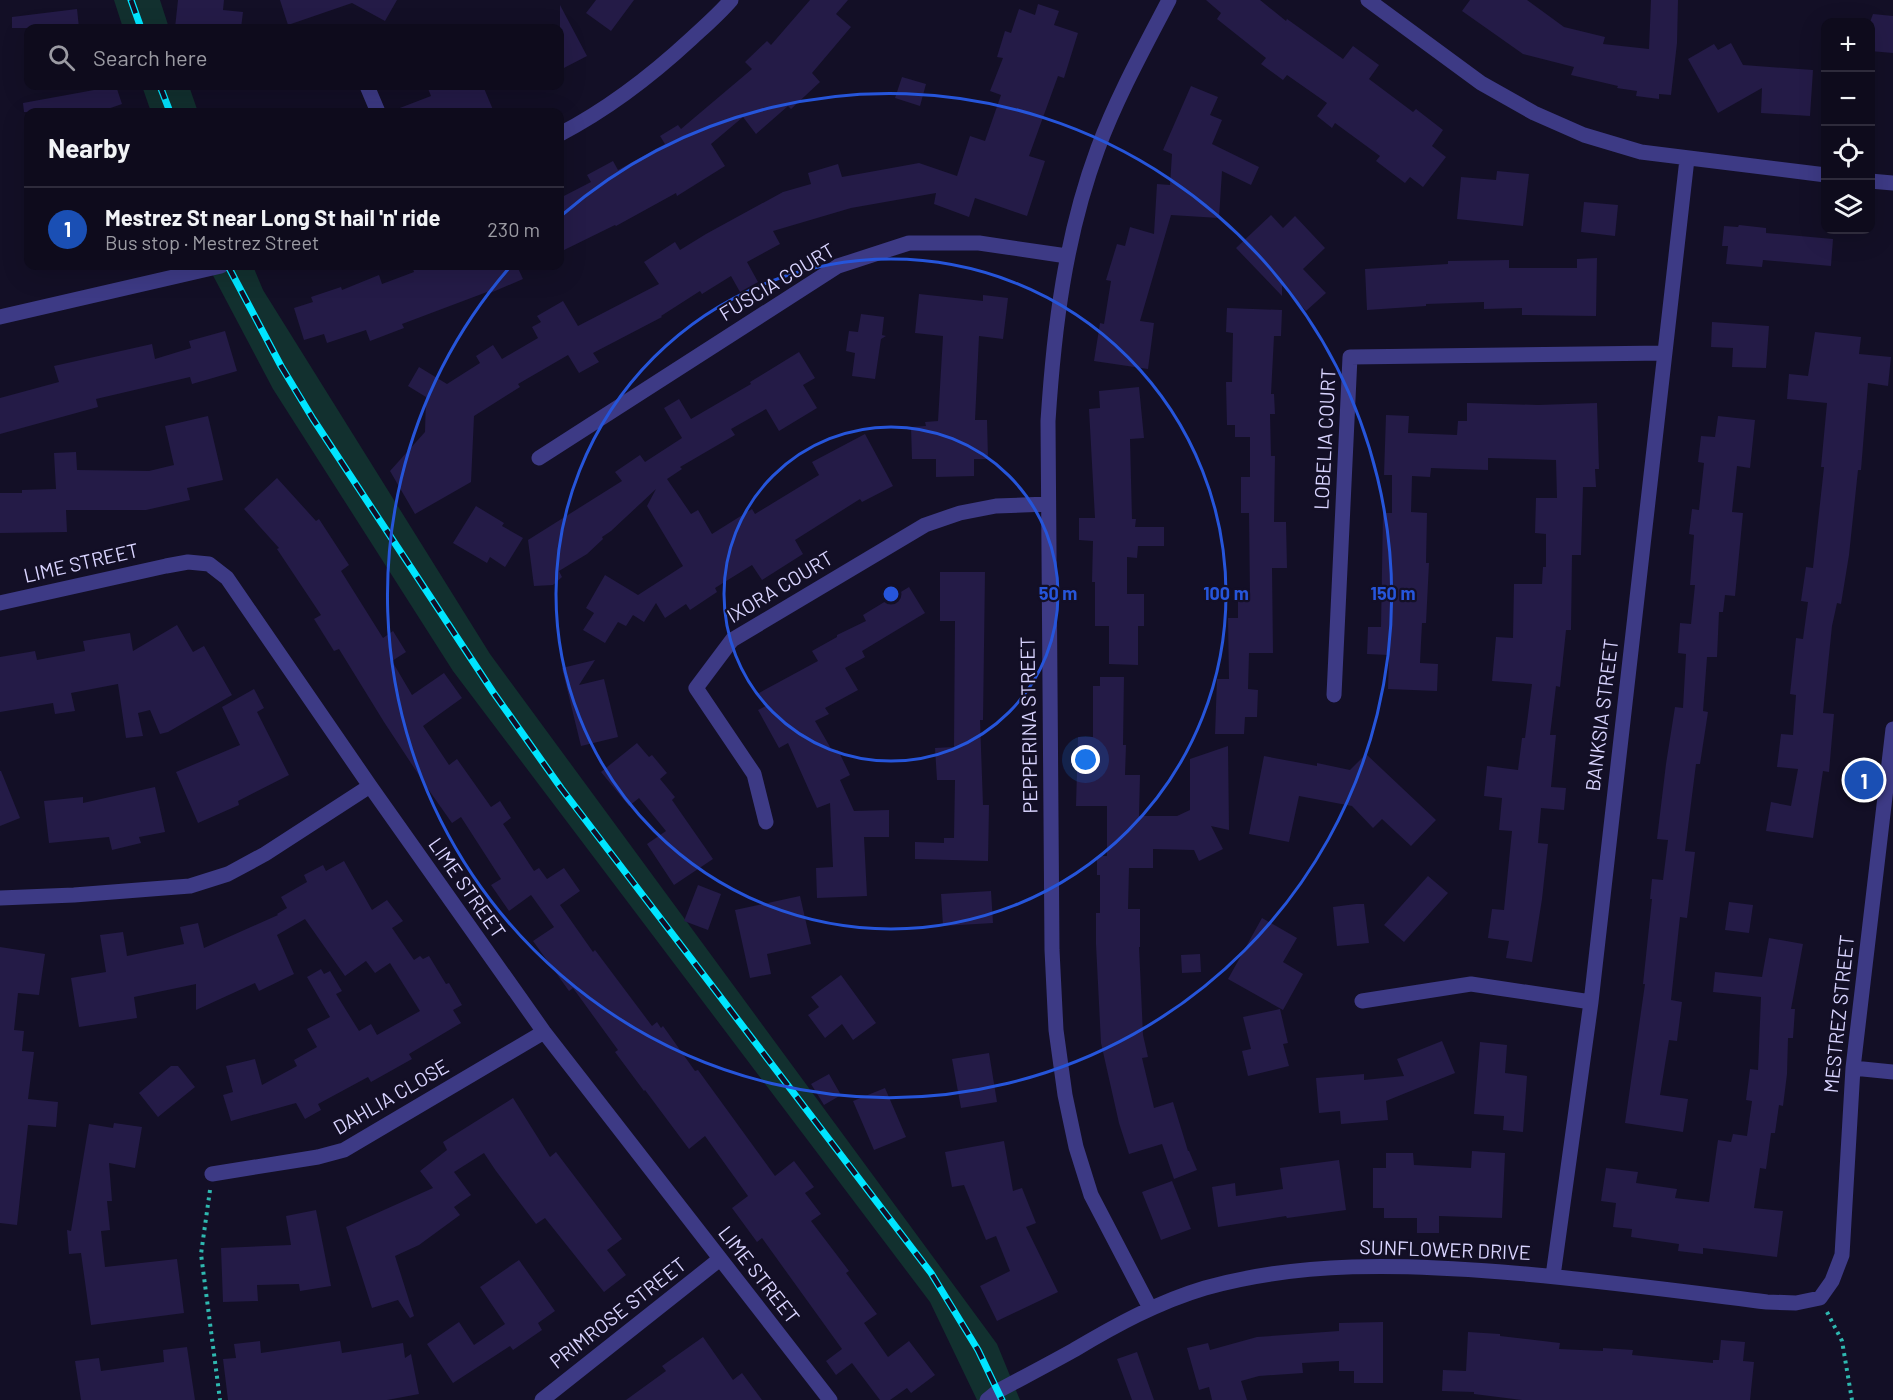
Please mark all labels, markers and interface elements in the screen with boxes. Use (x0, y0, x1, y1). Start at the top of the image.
map controls (1821, 18, 1875, 234)
button: + (1821, 18, 1875, 72)
search box (24, 24, 564, 90)
icon: search (45, 41, 78, 74)
text: Search here (93, 44, 207, 70)
button: − (1821, 72, 1875, 126)
button: locate (1821, 126, 1875, 180)
text: Nearby (48, 132, 130, 163)
button: layers (1821, 180, 1875, 234)
text: Mestrez St near Long St hail 'n' ride (105, 204, 440, 230)
text: 1 (64, 217, 71, 241)
text: 230 m (487, 217, 540, 241)
text: Bus stop · Mestrez Street (105, 230, 319, 254)
street label: FUSCIA COURT (714, 237, 839, 325)
street label: LOBELIA COURT (1308, 367, 1340, 511)
street label: LIME STREET (21, 537, 141, 587)
street label: IXORA COURT (722, 545, 837, 627)
text: 50 m (1039, 582, 1077, 604)
text: 100 m (1203, 582, 1249, 604)
text: 150 m (1371, 582, 1415, 604)
centre of rings (881, 584, 901, 604)
street label: PEPPERINA STREET (1014, 636, 1042, 814)
street label: BANKSIA STREET (1580, 637, 1622, 792)
your location (1071, 745, 1100, 774)
pin: 1 (1844, 758, 1884, 802)
street label: LIME STREET (424, 832, 511, 942)
street label: MESTREZ STREET (1818, 934, 1858, 1094)
street label: DAHLIA CLOSE (328, 1053, 453, 1139)
street label: LIME STREET (714, 1221, 805, 1328)
street label: SUNFLOWER DRIVE (1359, 1234, 1531, 1264)
street label: PRIMROSE STREET (544, 1252, 690, 1373)

